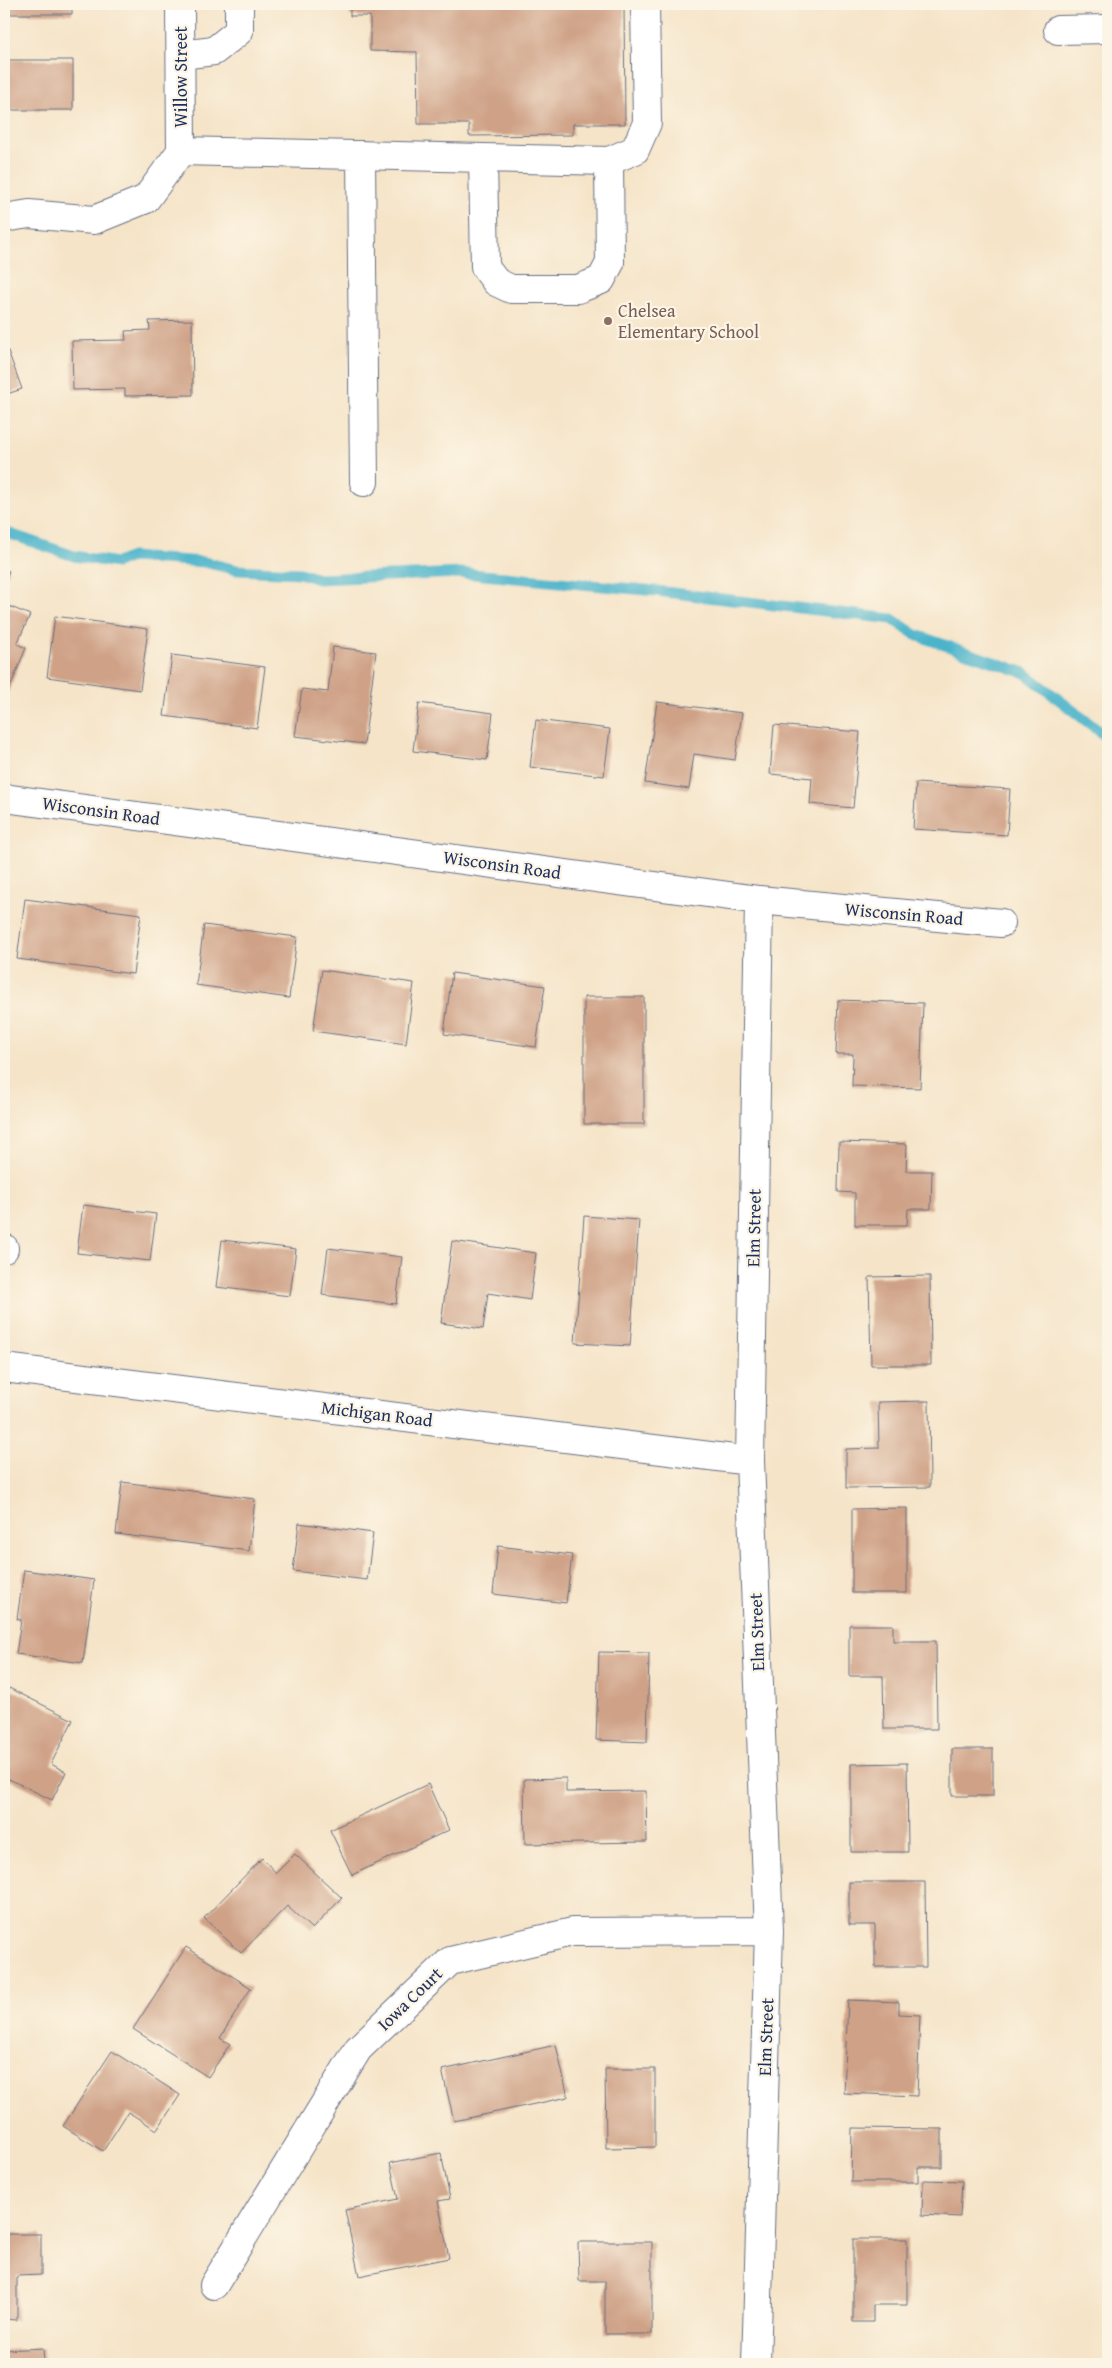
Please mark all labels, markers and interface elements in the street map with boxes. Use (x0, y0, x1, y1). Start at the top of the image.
street label: Willow Street (167, 26, 194, 128)
place label: Chelsea Elementary School (618, 297, 759, 345)
marker: Chelsea Elementary School (602, 315, 614, 327)
street label: Wisconsin Road (40, 789, 162, 832)
street label: Wisconsin Road (441, 843, 563, 886)
street label: Wisconsin Road (844, 895, 965, 932)
street label: Elm Street (739, 1188, 768, 1267)
street label: Michigan Road (320, 1393, 435, 1434)
street label: Elm Street (742, 1592, 771, 1672)
street label: Iowa Court (371, 1960, 449, 2037)
street label: Elm Street (751, 1997, 780, 2077)

